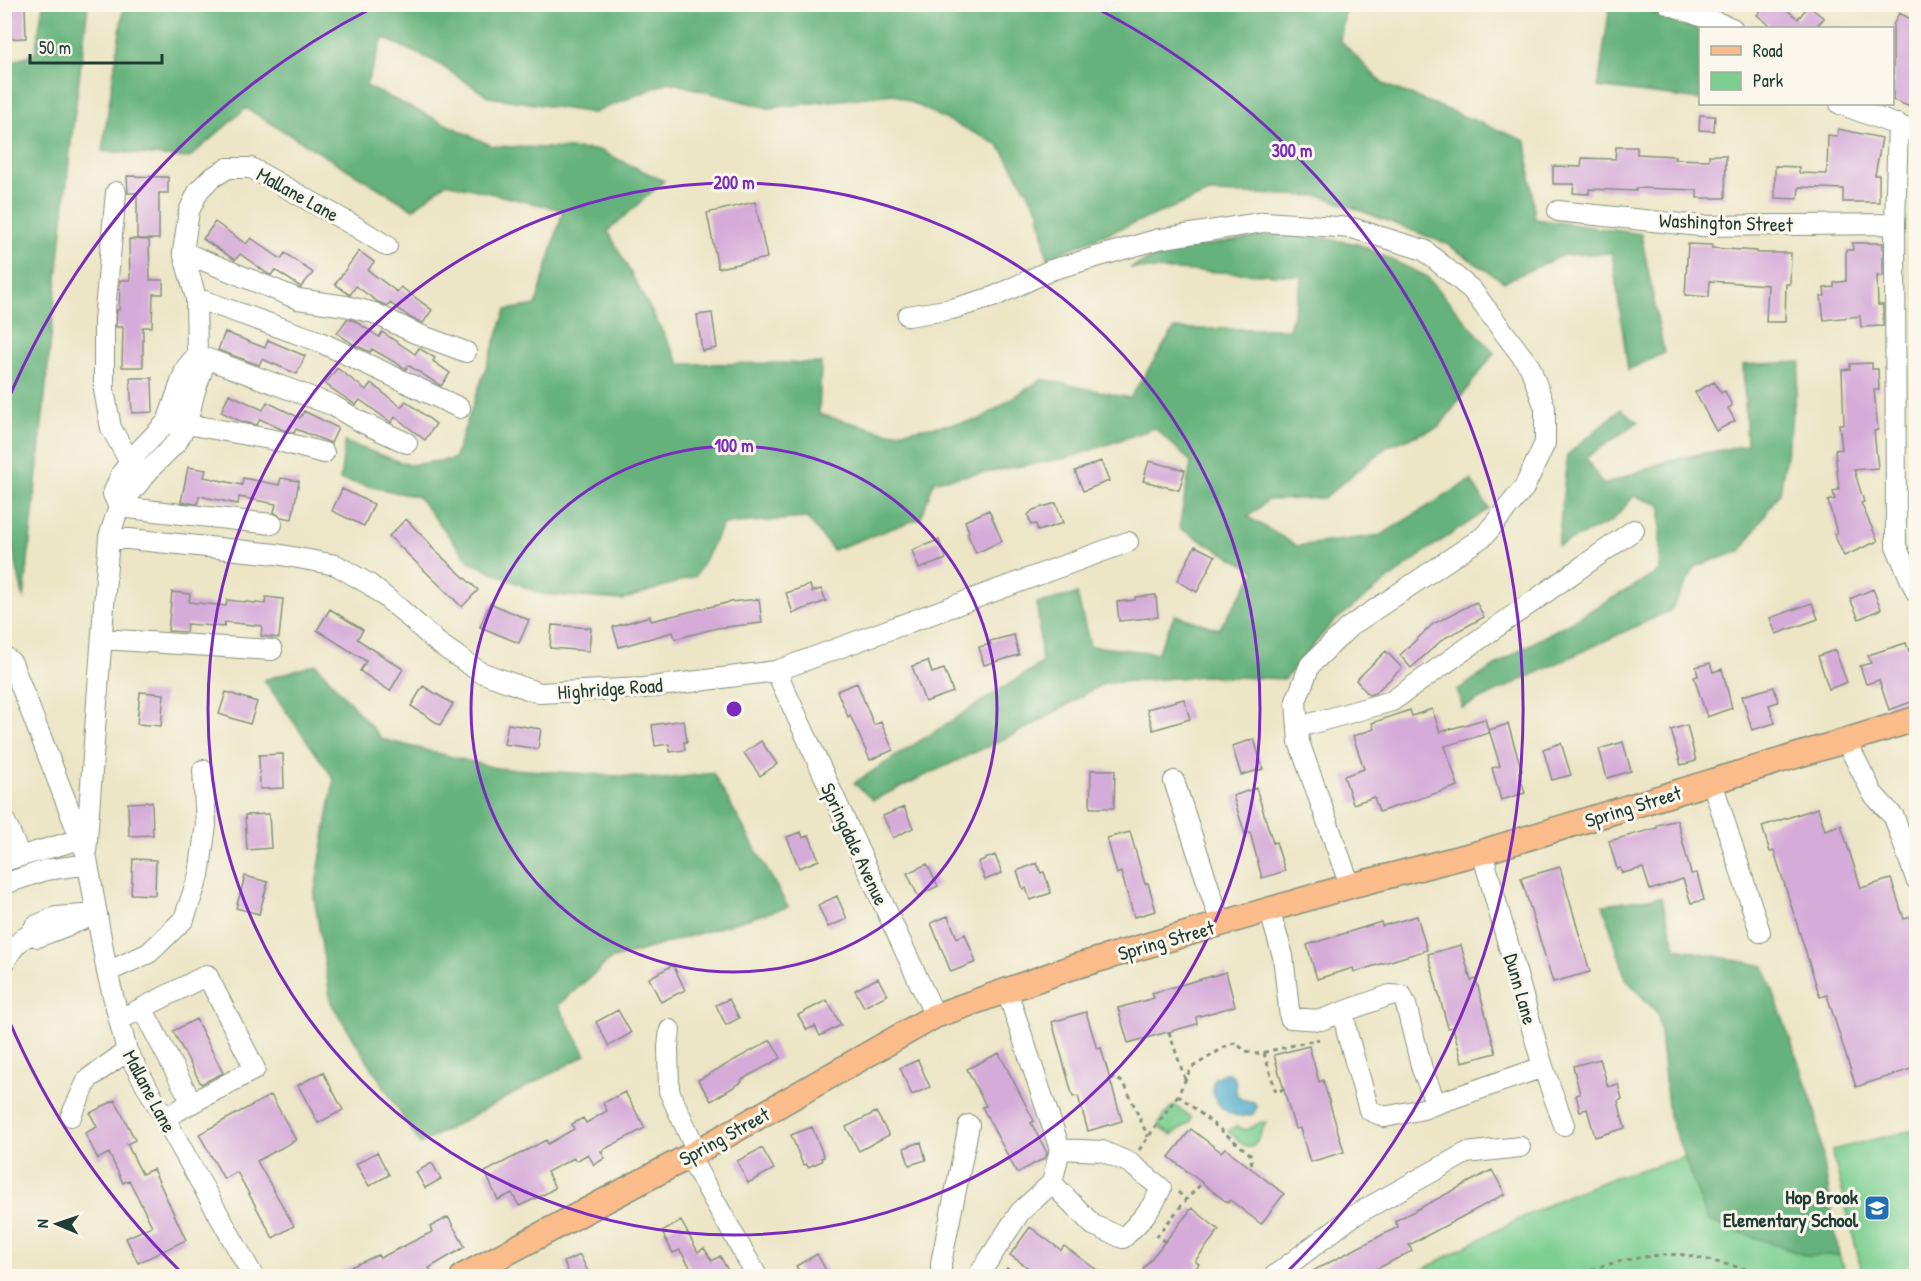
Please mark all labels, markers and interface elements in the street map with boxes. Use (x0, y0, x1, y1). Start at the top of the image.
scale bar (30, 27, 162, 65)
legend (1699, 27, 1894, 105)
text: 50 m (39, 35, 71, 60)
text: Road (1753, 38, 1783, 63)
text: Park (1753, 68, 1784, 93)
text: 300 m (1272, 138, 1312, 163)
street label: Mallane Lane (252, 160, 344, 228)
text: 200 m (714, 170, 754, 195)
street label: Washington Street (1659, 206, 1794, 238)
text: 100 m (714, 433, 754, 458)
street label: Highridge Road (556, 671, 664, 705)
centre of rings (724, 699, 744, 719)
street label: Springdale Avenue (815, 778, 895, 910)
street label: Spring Street (1582, 778, 1685, 833)
street label: Spring Street (1115, 913, 1218, 967)
street label: Dunn Lane (1498, 950, 1544, 1028)
street label: Mallane Lane (117, 1045, 183, 1137)
street label: Spring Street (674, 1100, 775, 1172)
place label: Hop Brook Elementary School (1723, 1183, 1859, 1234)
school or university icon: Hop Brook Elementary School (1862, 1193, 1892, 1223)
north arrow (27, 1194, 87, 1254)
text: N (31, 1218, 53, 1228)

